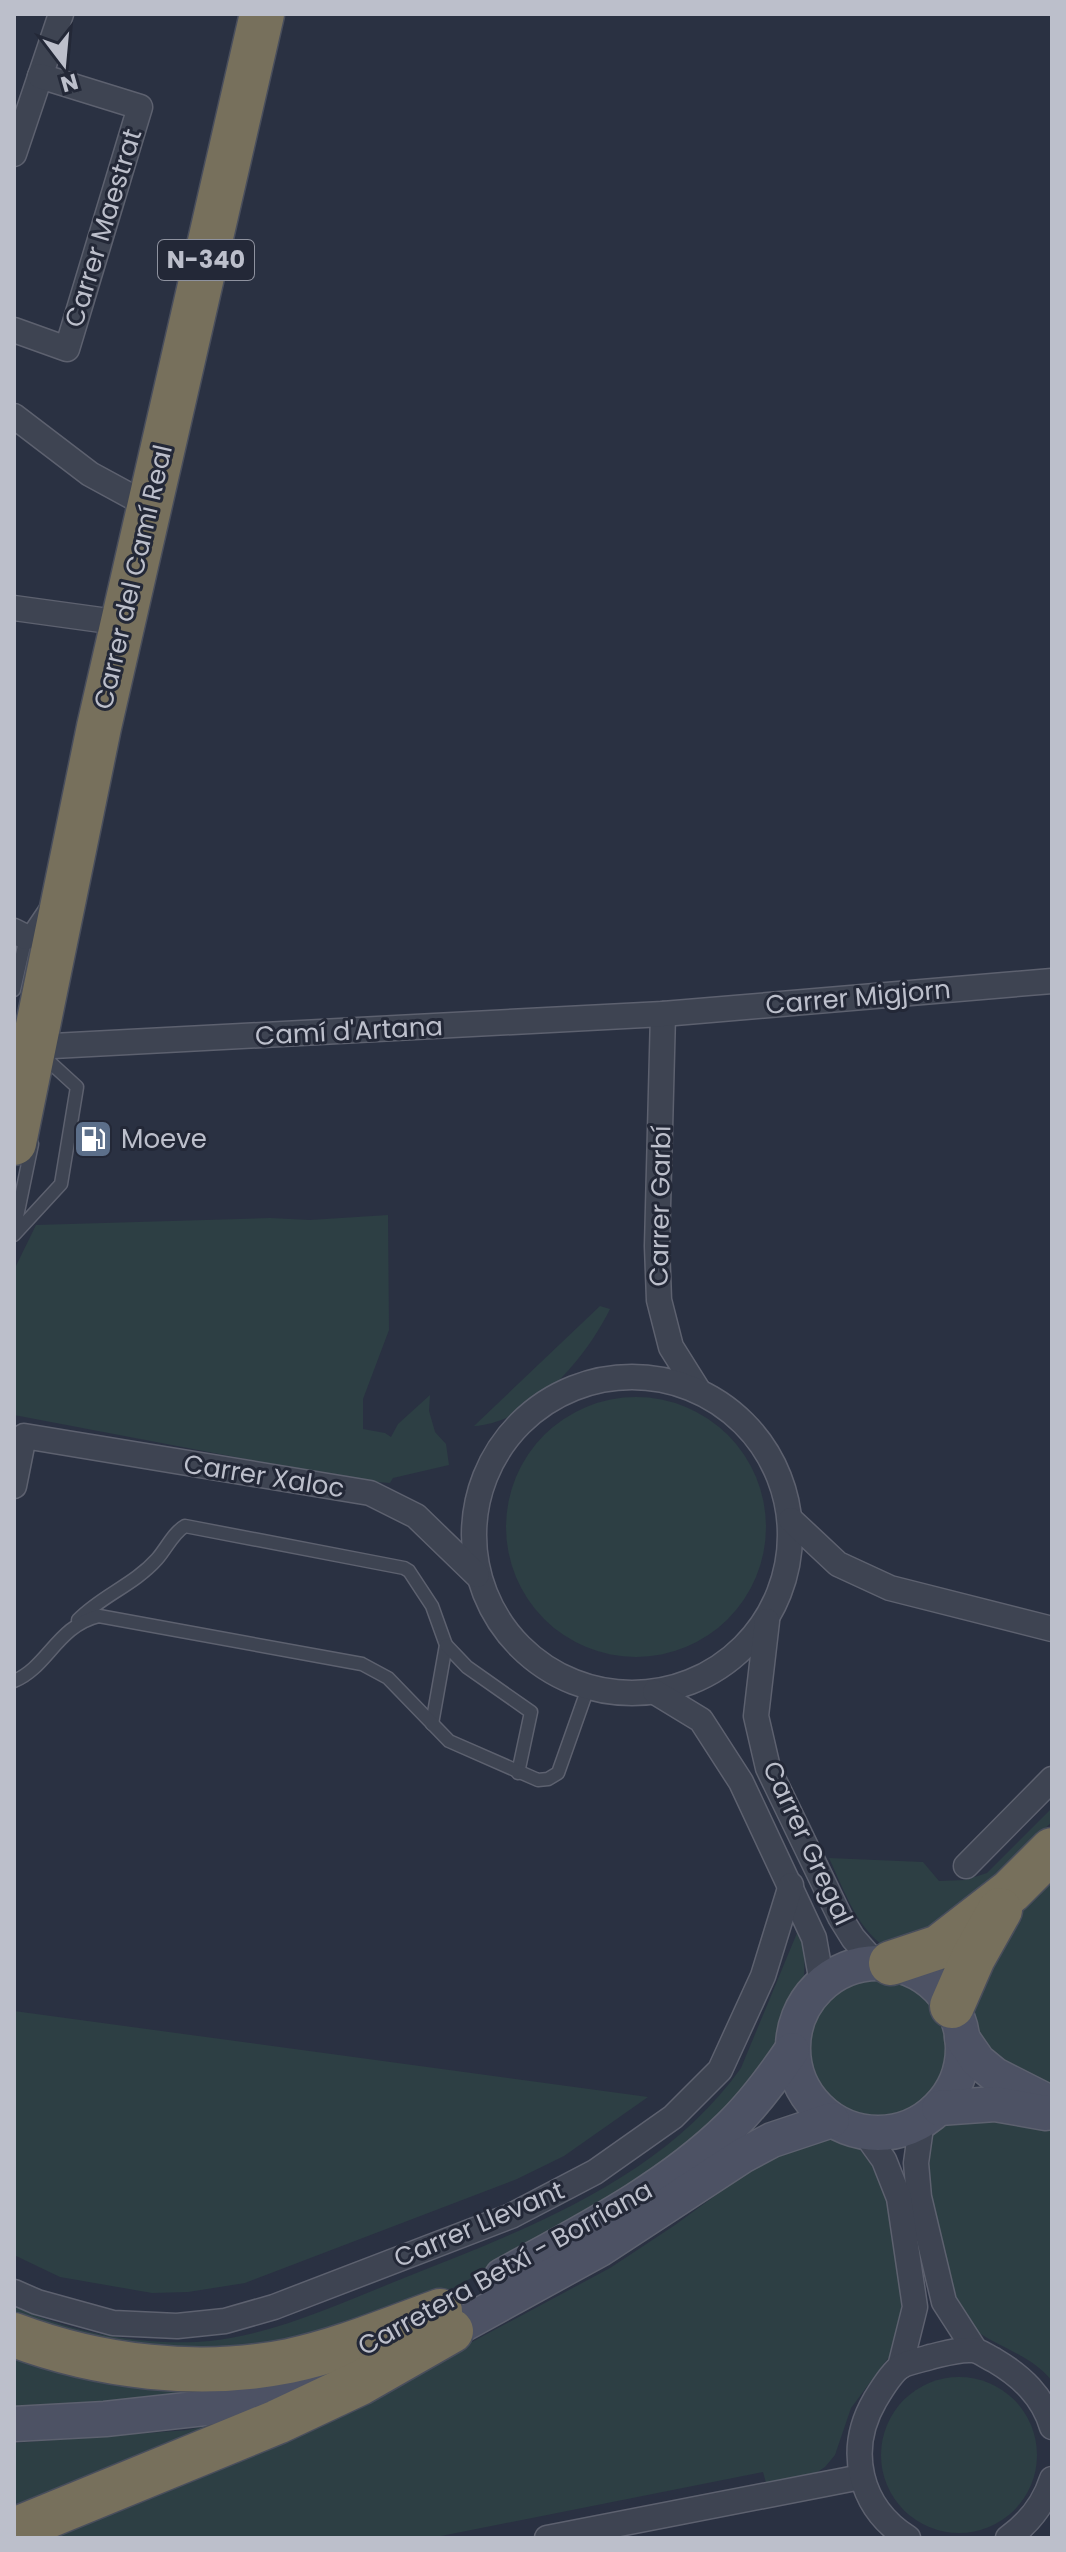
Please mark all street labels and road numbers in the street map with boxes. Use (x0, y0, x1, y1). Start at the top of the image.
street label: Carrer Maestrat (56, 124, 150, 332)
road number: N-340 (158, 240, 254, 280)
street label: Carrer del Camí Real (85, 441, 181, 713)
street label: Carrer Migjorn (764, 971, 952, 1023)
street label: Camí d'Artana (254, 1008, 444, 1054)
street label: Carrer Garbí (641, 1125, 679, 1287)
street label: Carrer Xaloc (181, 1446, 347, 1506)
street label: Carrer Gregal (754, 1755, 862, 1931)
street label: Carretera Betxí - Borriana (351, 2172, 659, 2364)
street label: Carrer Llevant (388, 2172, 570, 2276)

